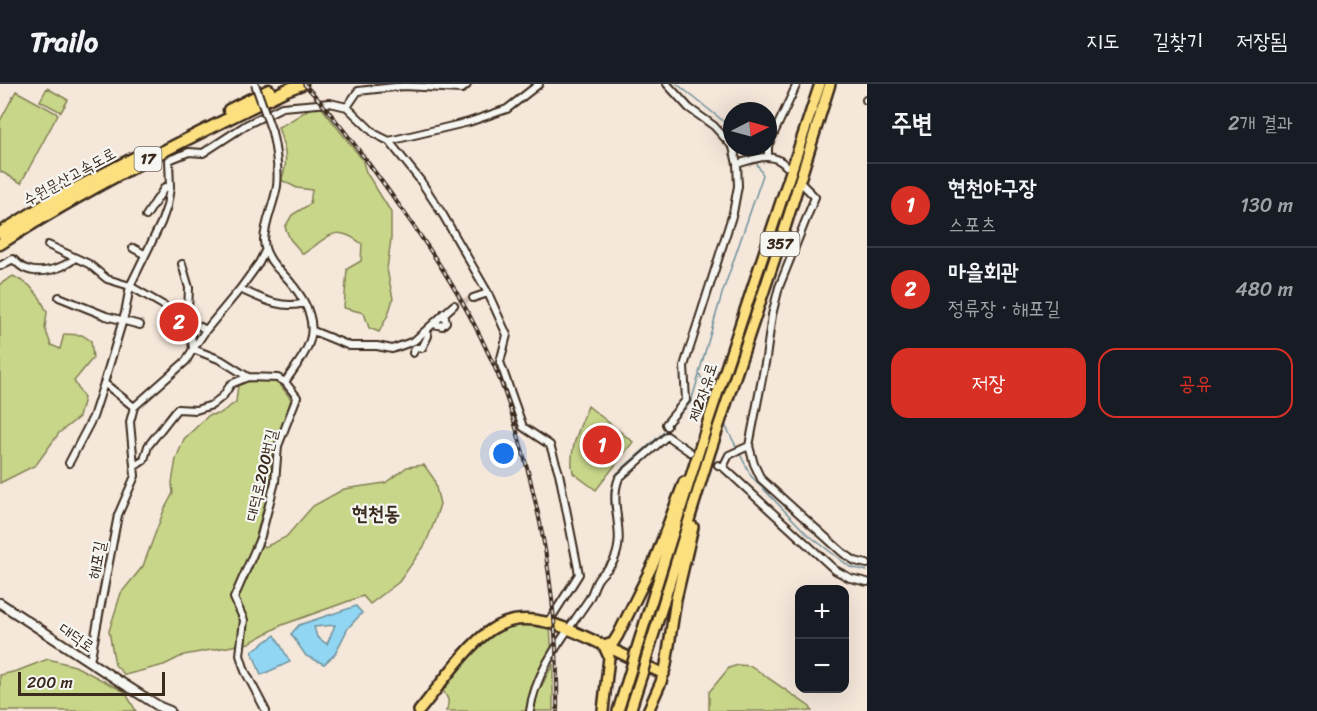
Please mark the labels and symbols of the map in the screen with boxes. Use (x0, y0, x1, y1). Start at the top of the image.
north arrow (723, 102, 777, 156)
street label: 수원문산고속도로 (17, 139, 121, 214)
road number: 17 (134, 147, 162, 171)
road number: 357 (760, 232, 800, 256)
pin: 2 (160, 300, 198, 344)
street label: 제2자유로 (679, 359, 726, 426)
pin: 1 (582, 422, 622, 468)
street label: 대덕로200번길 (237, 426, 286, 524)
your location (489, 439, 518, 468)
district label: 현천동 (352, 496, 400, 531)
street label: 해포길 (79, 538, 114, 582)
street label: 대덕로 (53, 615, 101, 660)
scale bar (18, 669, 165, 696)

